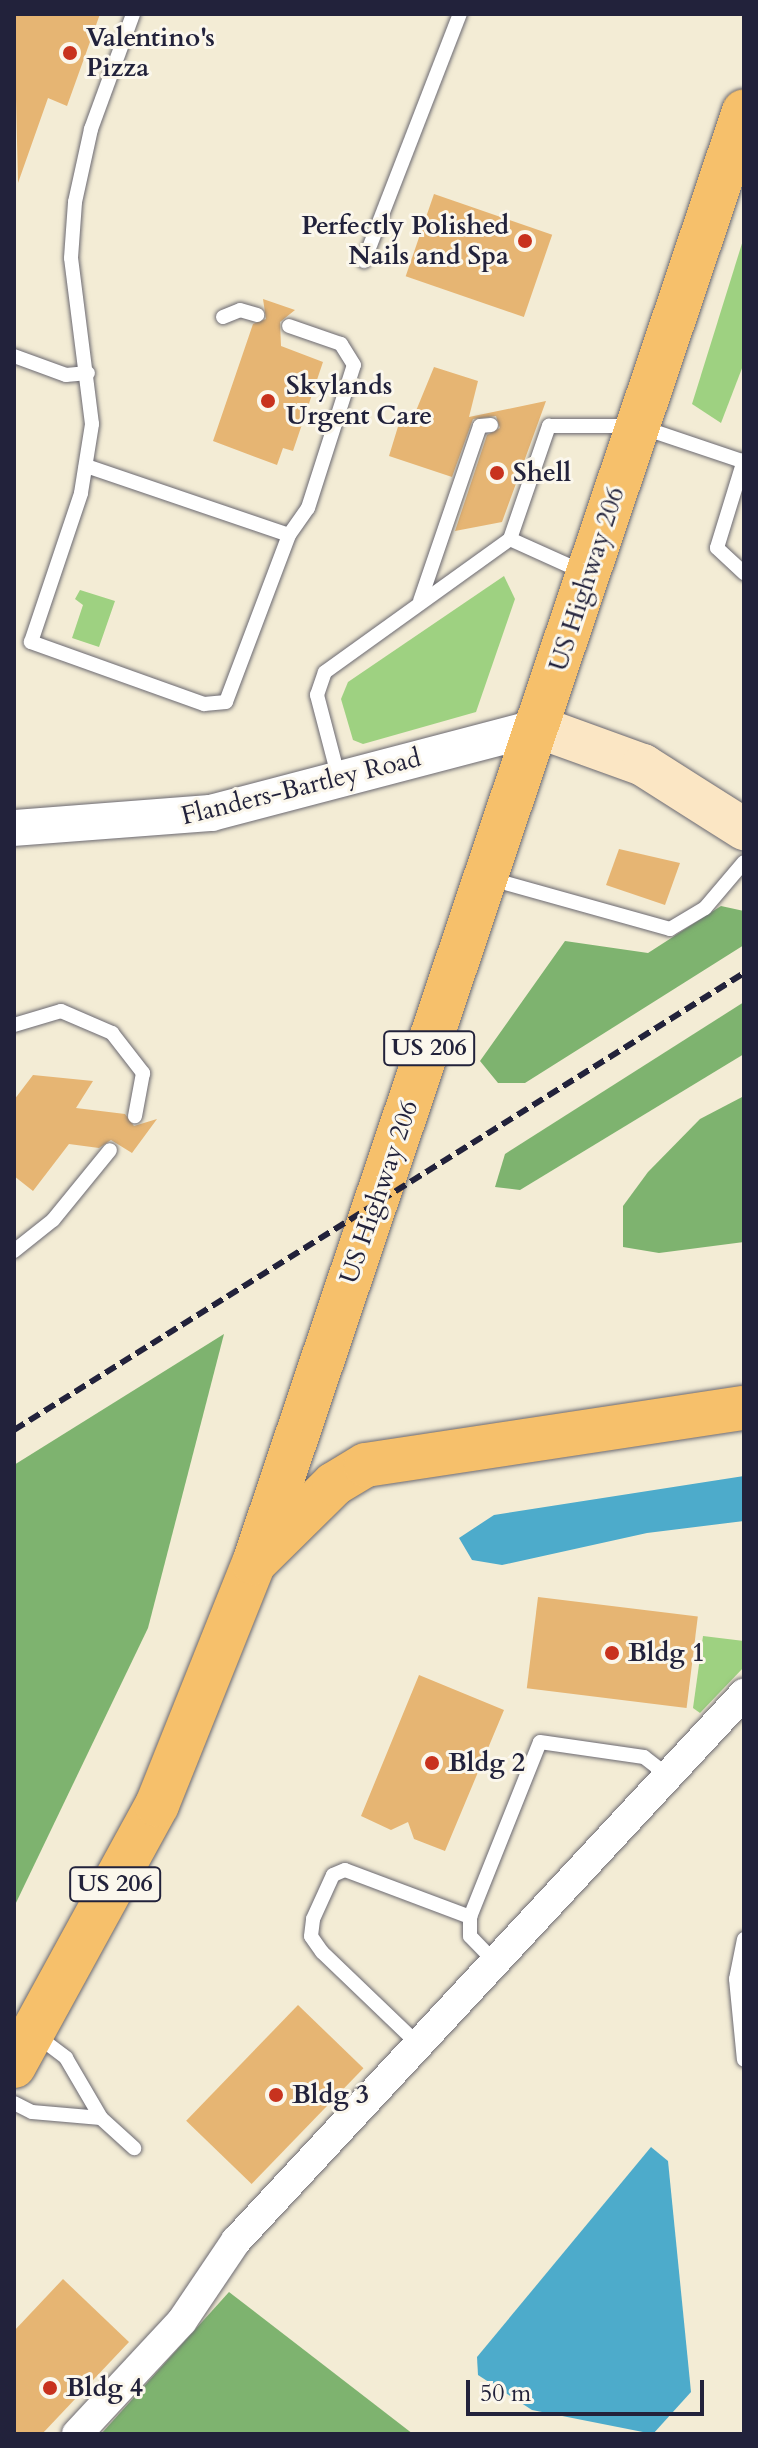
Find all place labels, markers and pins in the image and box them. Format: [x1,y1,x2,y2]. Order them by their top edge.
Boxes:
place label: Valentino's Pizza [86,22,215,84]
marker: Valentino's Pizza [61,44,79,62]
place label: Perfectly Polished Nails and Spa [301,210,509,272]
marker: Perfectly Polished Nails and Spa [516,232,534,250]
place label: Skylands Urgent Care [286,370,432,432]
marker: Skylands Urgent Care [257,390,279,412]
place label: Shell [513,457,571,489]
marker: Shell [488,464,506,482]
place label: Bldg 1 [628,1637,705,1669]
marker: Bldg 1 [603,1644,621,1662]
place label: Bldg 2 [448,1747,525,1779]
marker: Bldg 2 [423,1754,441,1772]
place label: Bldg 3 [292,2079,369,2111]
marker: Bldg 3 [267,2086,285,2104]
place label: Bldg 4 [66,2372,143,2404]
marker: Bldg 4 [41,2379,59,2397]

